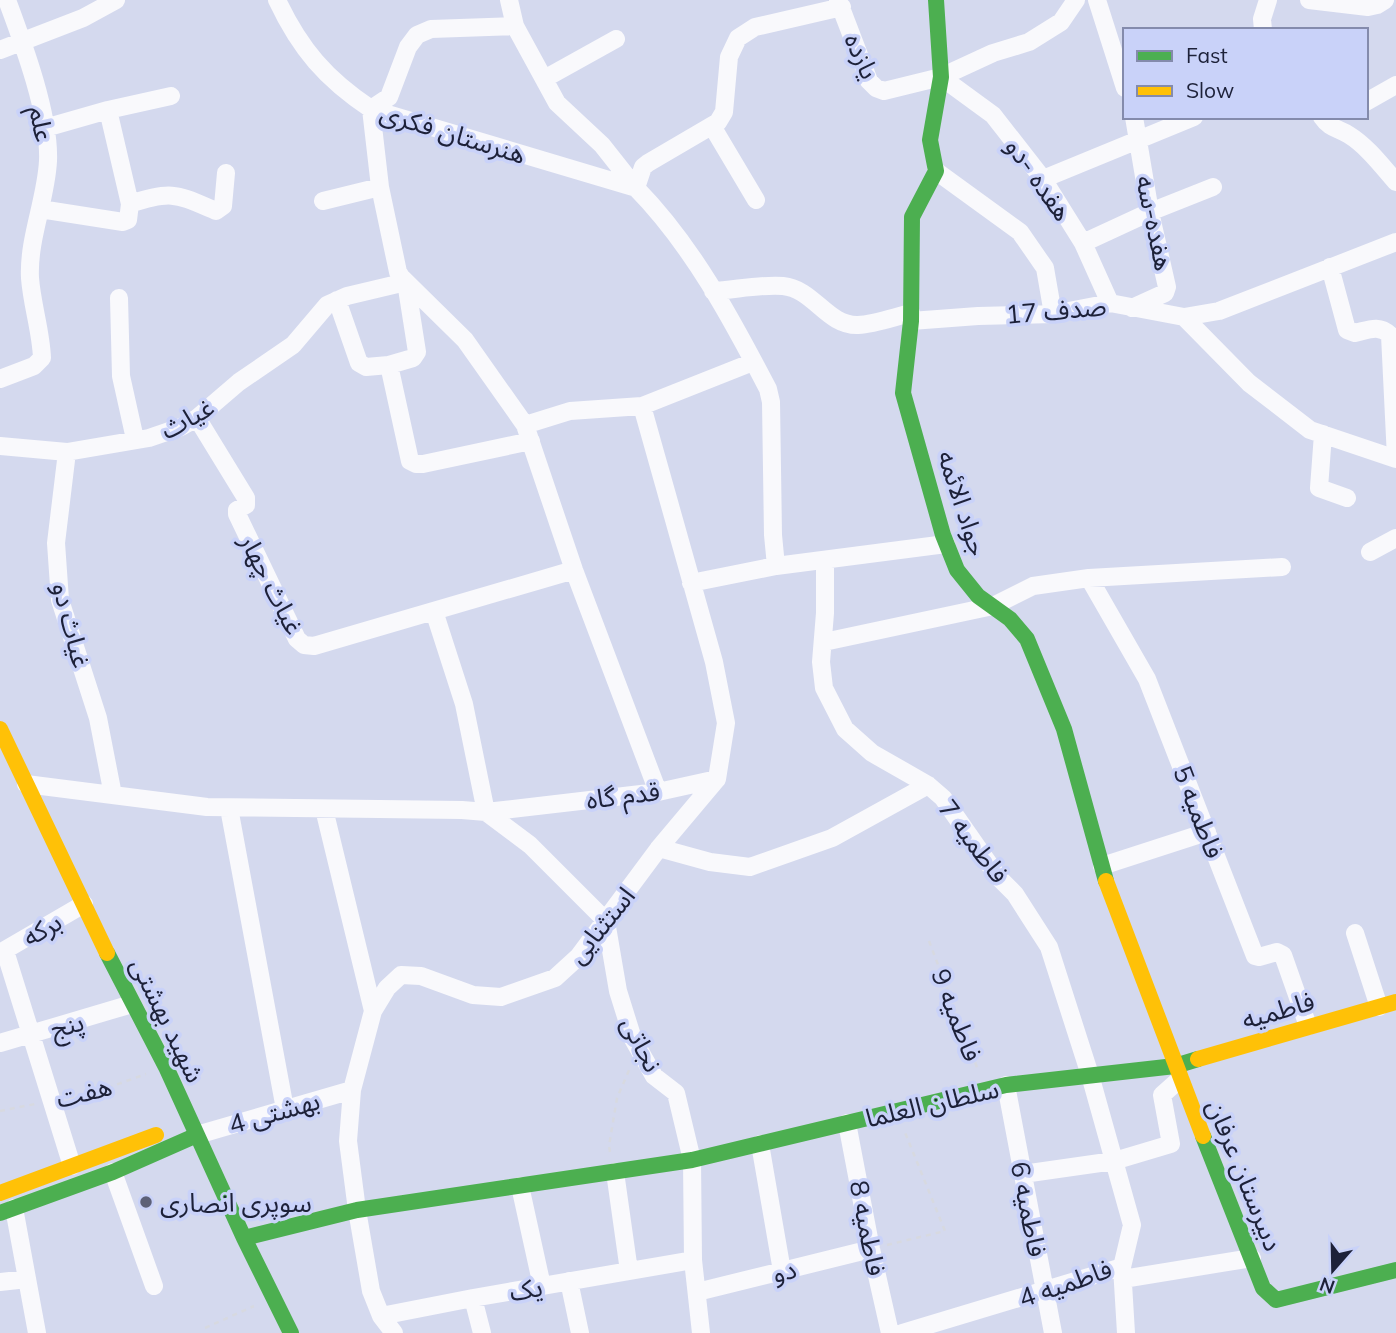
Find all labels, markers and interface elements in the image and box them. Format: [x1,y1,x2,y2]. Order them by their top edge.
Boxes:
street label: یازده [837,28,887,84]
legend [1123,28,1368,119]
text: Fast [1186,42,1228,68]
text: Slow [1186,77,1234,103]
street label: هنرستان فکری [376,95,530,171]
street label: علم [19,104,61,145]
street label: هفده -دو [998,131,1080,227]
street label: هفده-سه [1129,172,1181,274]
street label: صدف 17 [1004,289,1108,331]
street label: غیاث [154,390,220,446]
street label: جواد الائمه [930,446,996,560]
street label: غیاث چهار [231,527,311,640]
street label: غیاث دو [45,579,99,671]
street label: فاطمیه 5 [1166,761,1232,863]
street label: قدم گاه [584,774,662,820]
street label: فاطمیه 7 [932,793,1016,889]
street label: استثنایی [560,880,642,970]
street label: برکه [17,905,67,953]
street label: شهید بهشتی [124,952,212,1088]
street label: فاطمیه 9 [924,964,990,1066]
street label: فاطمیه [1238,984,1318,1036]
street label: پنج [46,1005,89,1049]
street label: نجاتی [614,1011,670,1077]
street label: هفت [53,1069,115,1115]
street label: سلطان العلما [862,1072,1002,1134]
street label: بهشتی 4 [225,1083,323,1141]
street label: دبیرستان عرفان [1200,1094,1290,1256]
street label: فاطمیه 6 [1004,1158,1054,1260]
street label: فاطمیه 8 [843,1177,893,1279]
place label: سوپری انصاری [160,1186,312,1220]
marker: سوپری انصاری [138,1194,154,1210]
north arrow [1298,1235,1368,1305]
street label: دو [768,1252,800,1290]
street label: فاطمیه 4 [1014,1252,1116,1314]
street label: یک [507,1270,545,1308]
text: N [1316,1272,1338,1300]

